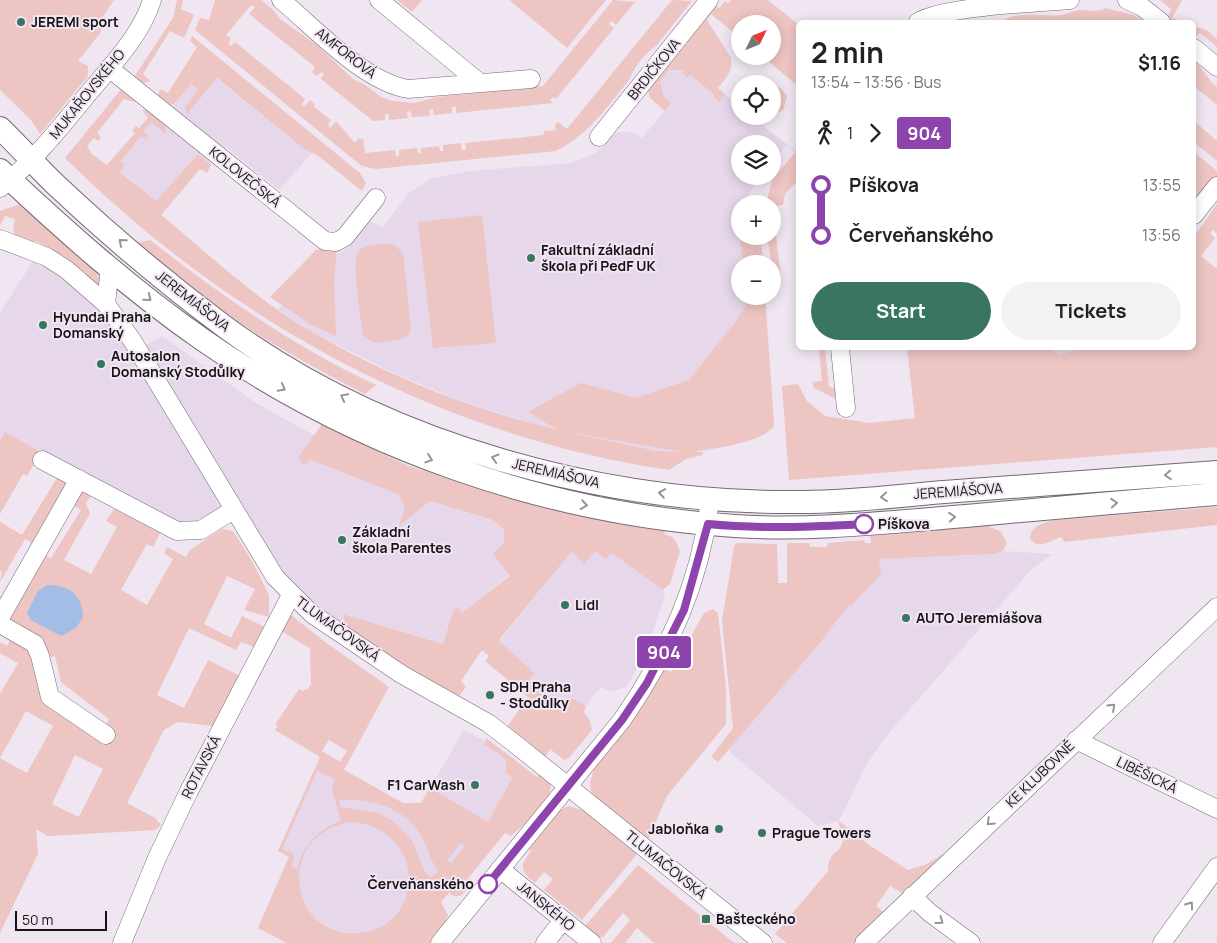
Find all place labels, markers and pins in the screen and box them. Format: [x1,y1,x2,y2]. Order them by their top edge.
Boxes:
place label: JEREMI sport [31,12,119,31]
marker: JEREMI sport [15,16,27,28]
place label: Fakultní základní škola při PedF UK [541,240,656,275]
marker: Fakultní základní škola při PedF UK [525,252,537,264]
place label: Hyundai Praha Domanský [53,307,151,342]
marker: Hyundai Praha Domanský [37,319,49,331]
place label: Autosalon Domanský Stodůlky [111,346,245,381]
marker: Autosalon Domanský Stodůlky [95,358,107,370]
marker: Píškova [854,514,874,534]
place label: Píškova [878,514,930,533]
place label: Základní škola Parentes [352,522,452,557]
marker: Základní škola Parentes [336,534,348,546]
place label: Lidl [575,595,599,614]
marker: Lidl [559,599,571,611]
place label: AUTO Jeremiášova [916,608,1042,627]
marker: AUTO Jeremiášova [900,612,912,624]
place label: SDH Praha - Stodůlky [500,677,571,712]
marker: SDH Praha - Stodůlky [484,689,496,701]
place label: F1 CarWash [387,775,465,794]
marker: F1 CarWash [469,779,481,791]
place label: Jabloňka [648,819,709,838]
marker: Jabloňka [713,823,725,835]
place label: Prague Towers [772,823,871,842]
marker: Prague Towers [756,827,768,839]
place label: Červeňanského [368,874,474,893]
marker: Červeňanského [478,874,498,894]
place label: Bašteckého [716,909,796,928]
marker: Bašteckého [700,913,712,925]

